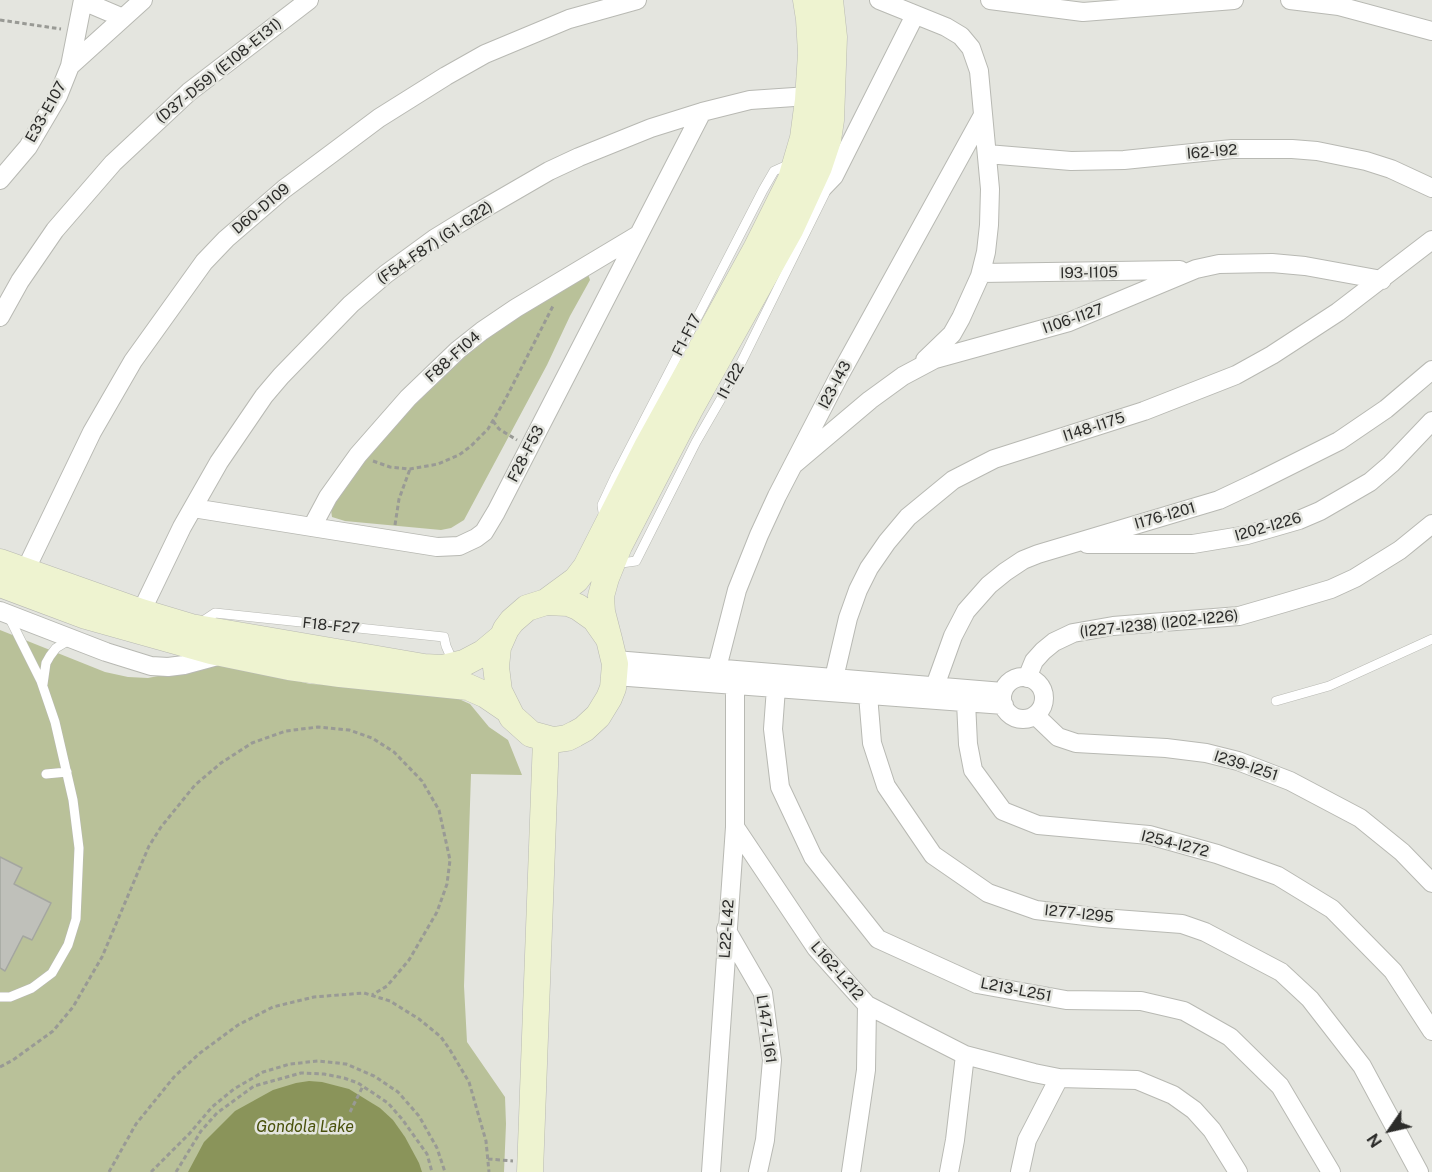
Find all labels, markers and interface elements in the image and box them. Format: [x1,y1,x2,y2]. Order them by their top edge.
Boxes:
street label: (D37-D59) (E108-E131) [153,15,285,127]
street label: E33-E107 [22,78,70,146]
street label: I62-I92 [1186,141,1238,163]
street label: D60-D109 [229,180,293,238]
street label: (F54-F87) (G1-G22) [374,198,496,288]
street label: I93-I105 [1060,263,1118,283]
street label: I106-I127 [1040,300,1106,338]
street label: F1-F17 [669,311,705,359]
street label: F88-F104 [422,328,484,386]
street label: I23-I43 [815,358,855,412]
street label: I1-I22 [714,360,748,402]
street label: I148-I175 [1061,409,1127,445]
street label: F28-F53 [504,423,548,485]
street label: I176-I201 [1132,499,1198,533]
street label: I202-I226 [1233,509,1303,545]
street label: (I227-I238) (I202-I226) [1079,607,1239,641]
street label: F18-F27 [302,614,360,638]
street label: I239-I251 [1212,747,1280,785]
street label: I254-I272 [1139,827,1211,861]
street label: L22-L42 [716,899,738,959]
street label: I277-I295 [1044,901,1114,927]
street label: L162-L212 [807,938,867,1004]
street label: L213-L251 [979,974,1053,1006]
street label: L147-L161 [752,994,780,1064]
north arrow [1360,1100,1420,1160]
water label: Gondola Lake [256,1117,354,1137]
text: N [1363,1130,1386,1151]

